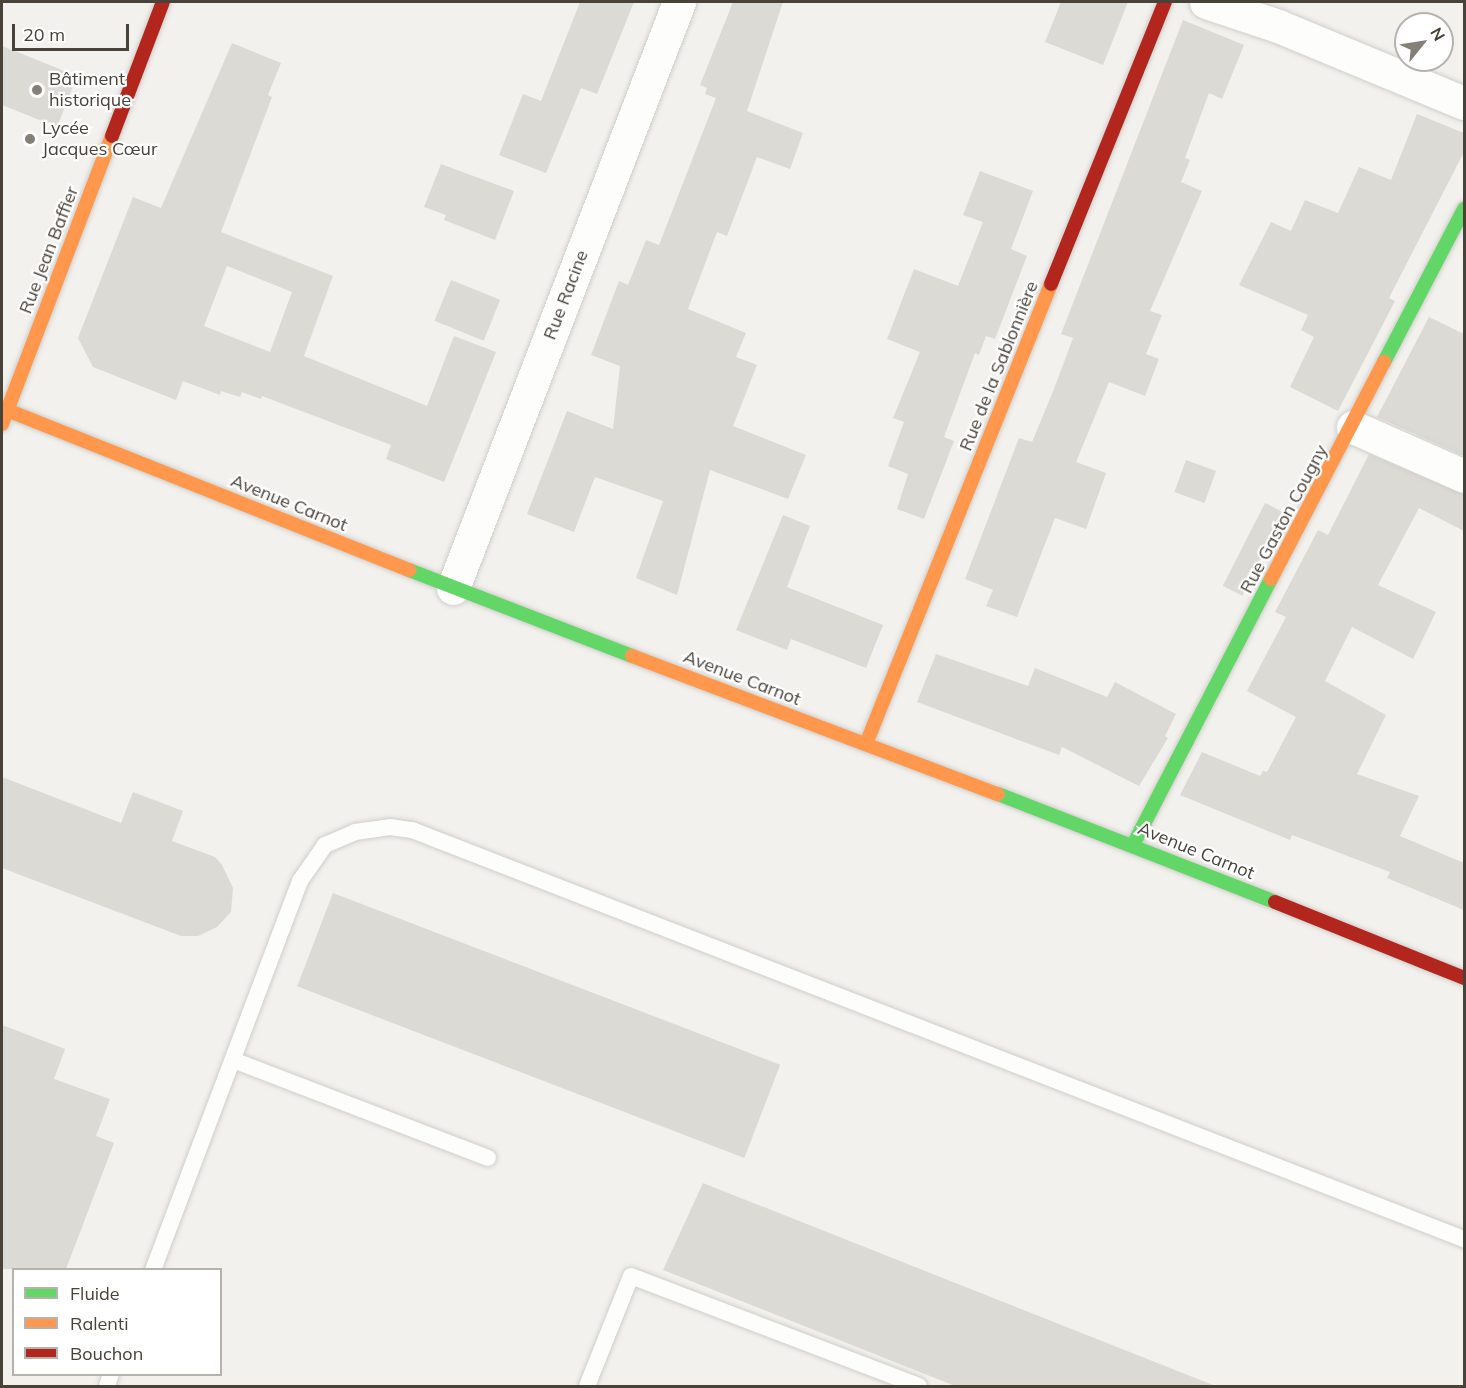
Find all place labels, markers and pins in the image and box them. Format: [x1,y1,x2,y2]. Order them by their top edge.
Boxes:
place label: Bâtiment historique [49,69,131,112]
marker: Bâtiment historique [30,83,44,97]
place label: Lycée Jacques Cœur [42,118,157,160]
marker: Lycée Jacques Cœur [23,132,37,146]

